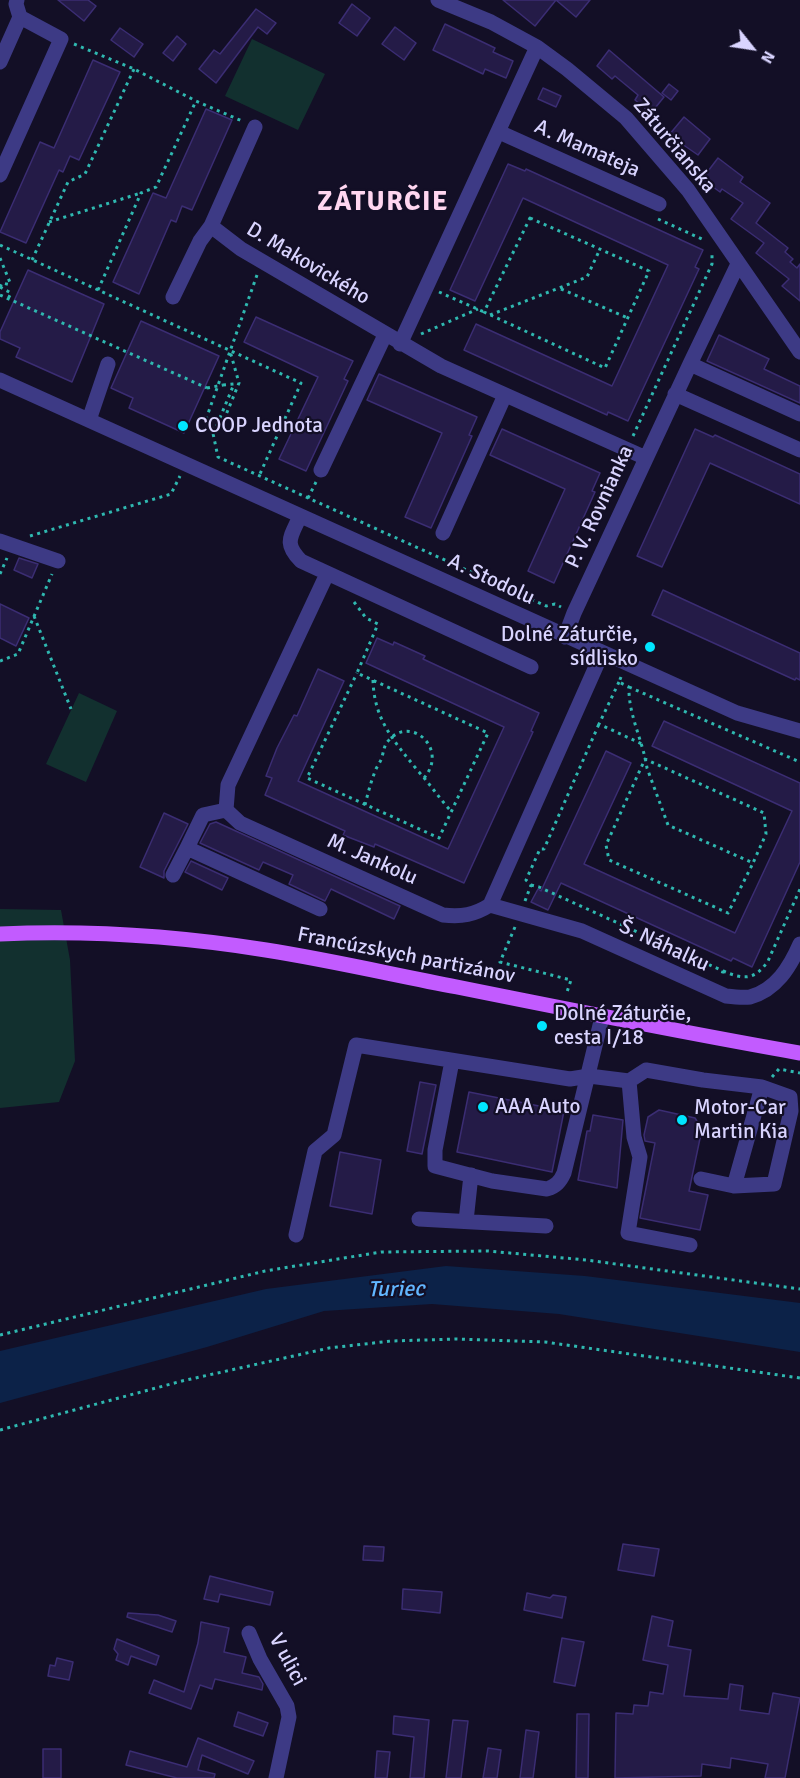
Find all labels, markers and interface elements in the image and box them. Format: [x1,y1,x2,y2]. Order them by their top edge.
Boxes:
north arrow [722,18,782,78]
text: N [756,47,779,67]
street label: Záturčianska [627,93,721,199]
street label: A. Mamateja [530,115,644,183]
district label: ZÁTURČIE [317,187,449,219]
street label: D. Makovického [242,217,374,311]
place label: COOP Jednota [195,413,323,439]
marker: COOP Jednota [176,419,190,433]
street label: P. V. Rovnianka [561,442,639,572]
street label: A. Stodolu [444,549,538,611]
place label: Dolné Záturčie, sídlisko [501,622,638,672]
marker: Dolné Záturčie, sídlisko [643,640,657,654]
street label: M. Jankolu [323,829,421,891]
street label: Š. Náhalku [615,914,713,978]
street label: Francúzskych partizánov [295,923,517,989]
place label: Dolné Záturčie, cesta I/18 [554,1001,691,1051]
marker: Dolné Záturčie, cesta I/18 [535,1019,549,1033]
place label: AAA Auto [495,1094,580,1120]
place label: Motor-Car Martin Kia [694,1095,788,1145]
marker: AAA Auto [476,1100,490,1114]
marker: Motor-Car Martin Kia [675,1113,689,1127]
water label: Turiec [367,1276,425,1304]
street label: V ulici [263,1629,311,1691]

